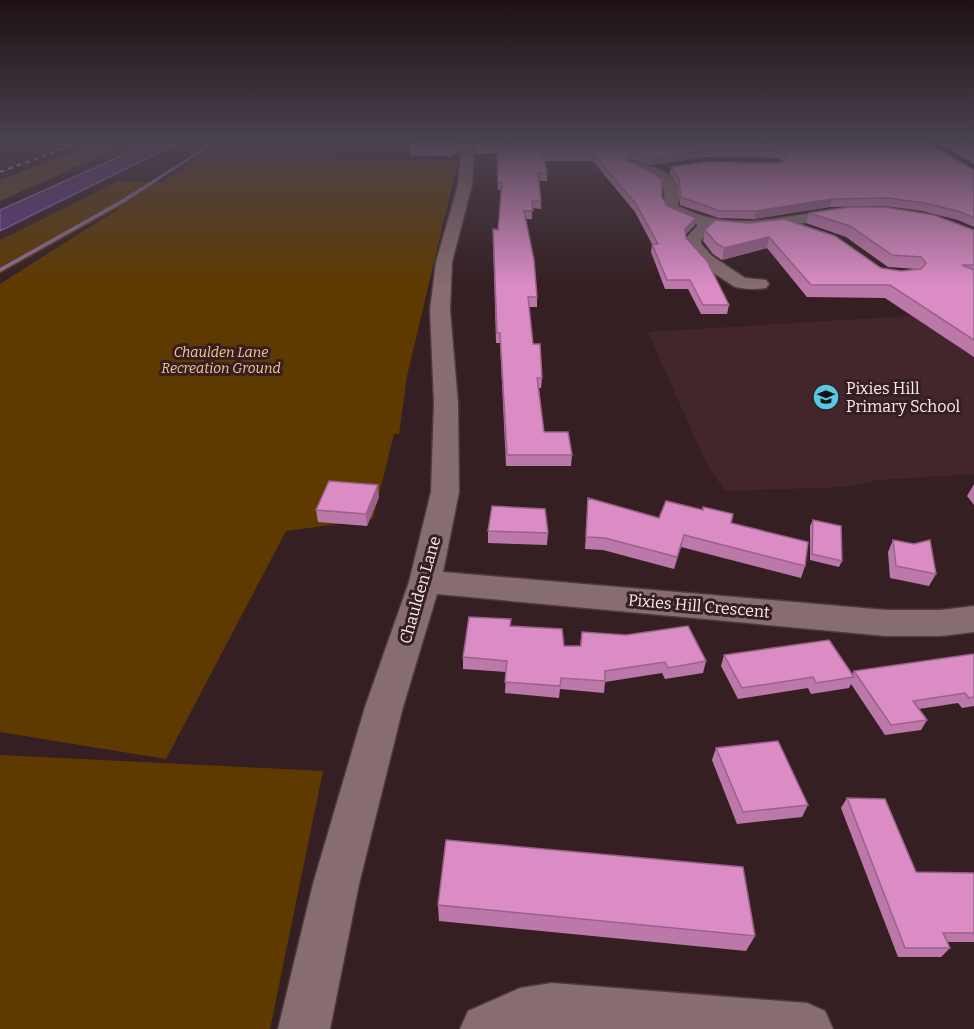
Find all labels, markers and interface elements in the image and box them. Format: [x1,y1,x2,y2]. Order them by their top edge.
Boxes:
park label: Chaulden Lane Recreation Ground [161,344,281,377]
place label: Pixies Hill Primary School [846,379,961,416]
school or university icon: Pixies Hill Primary School [811,382,841,412]
street label: Chaulden Lane [396,534,444,646]
street label: Pixies Hill Crescent [627,590,771,622]

